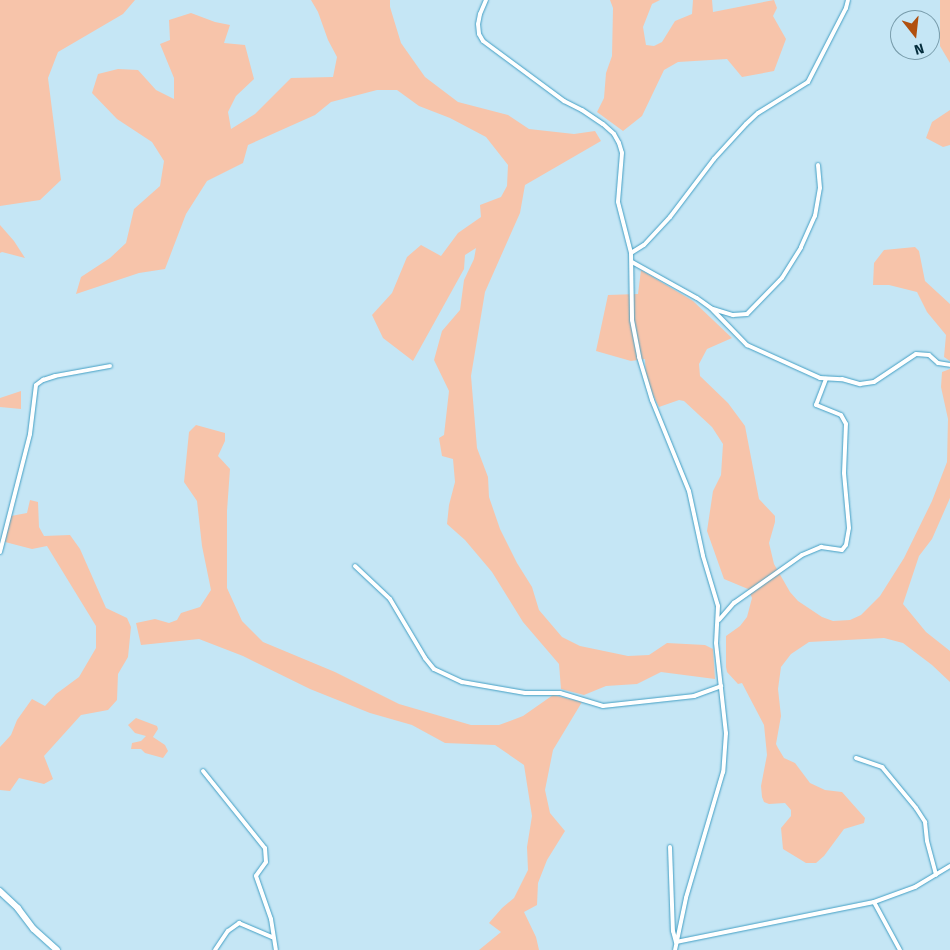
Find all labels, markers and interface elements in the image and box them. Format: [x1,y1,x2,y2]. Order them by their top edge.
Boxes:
north arrow [890,10,940,60]
text: N [912,39,926,58]

